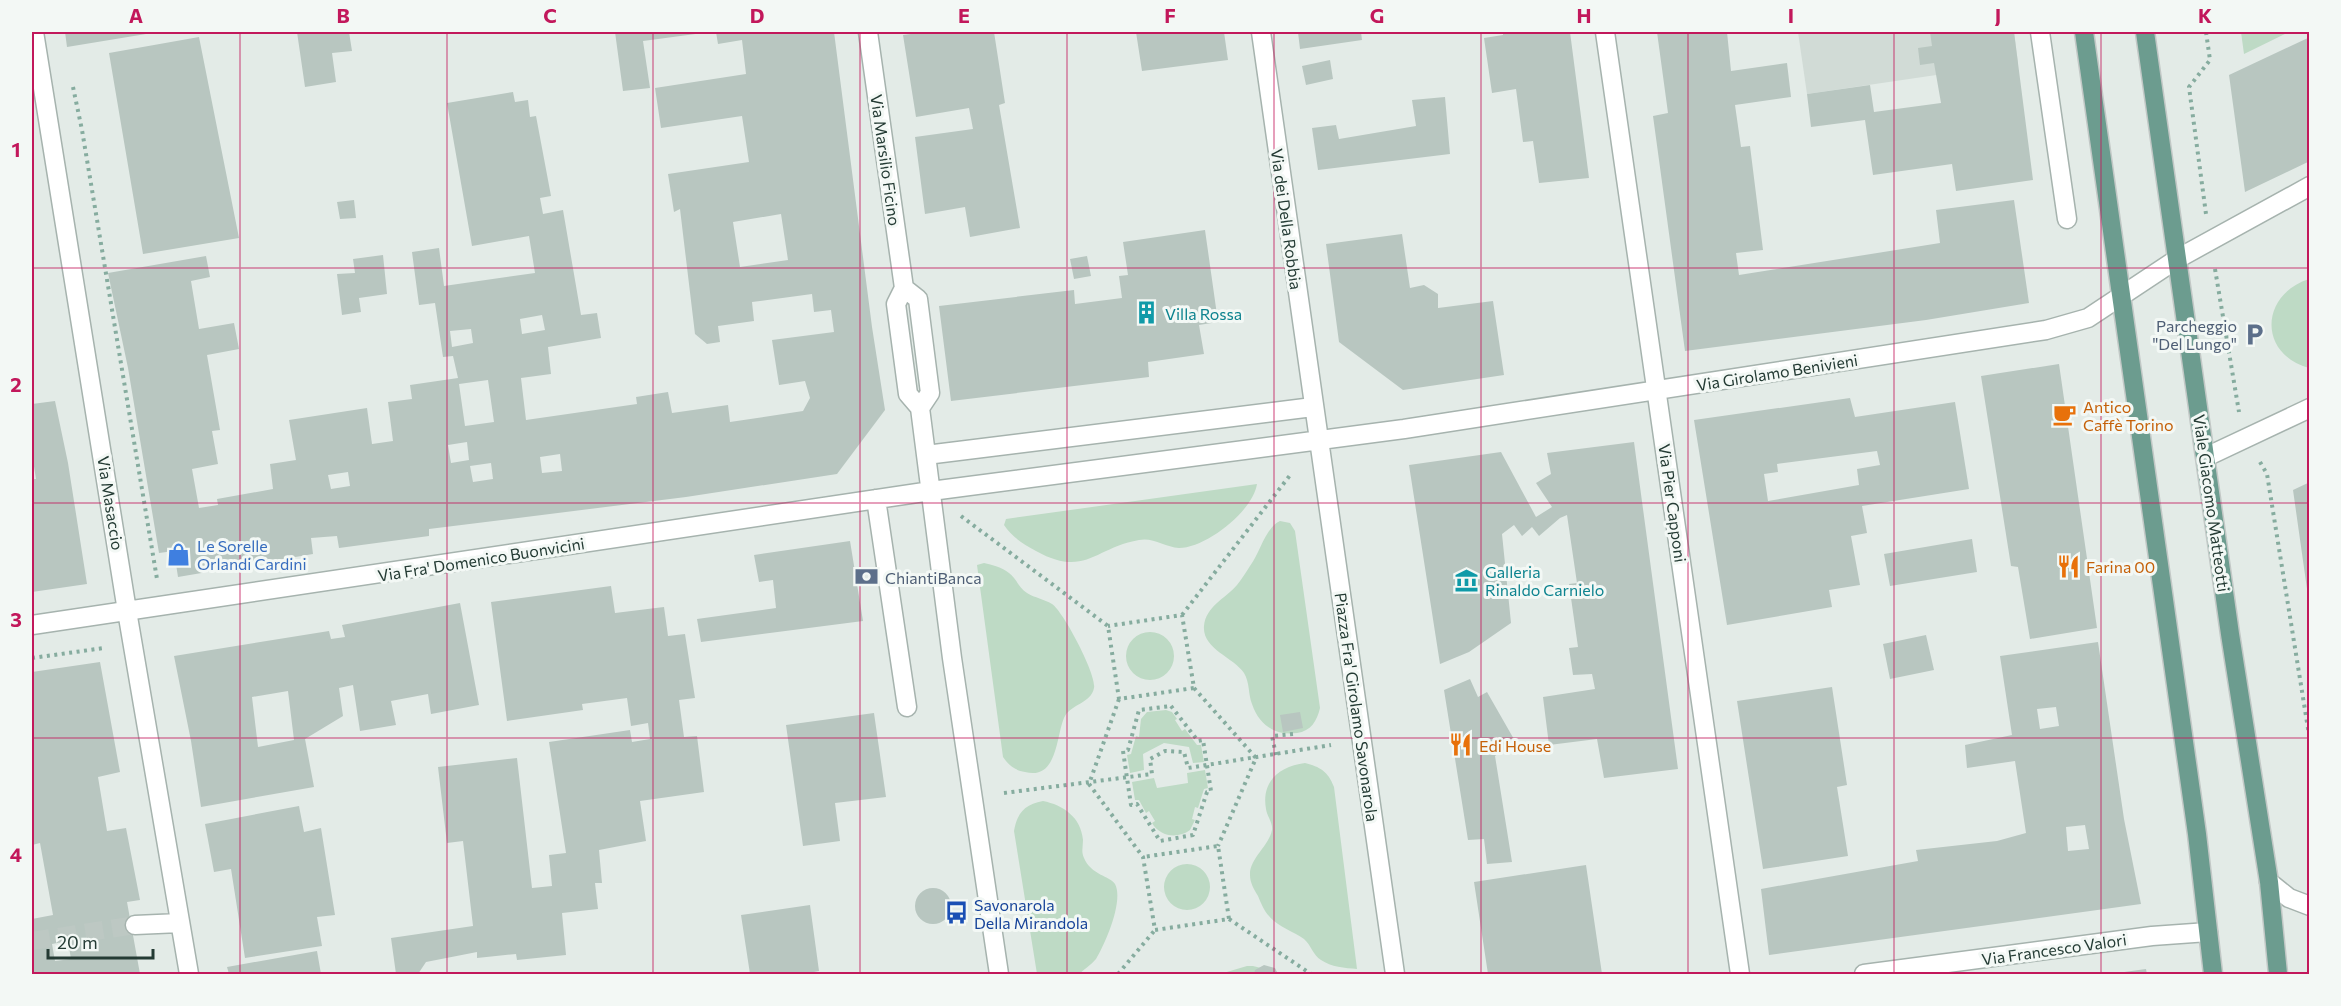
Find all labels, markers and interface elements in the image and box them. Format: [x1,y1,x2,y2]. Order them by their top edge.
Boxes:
text: A [129,3,143,27]
text: B [336,3,350,27]
text: C [543,3,557,27]
text: D [750,3,764,27]
text: E [958,3,970,27]
text: F [1164,3,1176,27]
text: G [1370,3,1384,27]
text: H [1577,3,1592,27]
text: I [1788,3,1794,27]
text: J [1995,3,2001,27]
text: K [2198,3,2212,27]
street label: Via Marsilio Ficino [867,93,905,227]
text: 1 [11,137,21,161]
street label: Via dei Della Robbia [1268,147,1306,291]
building icon: Villa Rossa [1134,300,1160,326]
place label: Villa Rossa [1165,304,1242,323]
place label: Parcheggio "Del Lungo" [2152,316,2237,353]
parking icon: Parcheggio "Del Lungo" [2242,321,2268,347]
street label: Via Girolamo Benivieni [1695,350,1859,394]
text: 2 [10,372,22,396]
place label: Antico Caffè Torino [2083,397,2174,434]
cafe icon: Antico Caffè Torino [2052,402,2078,428]
street label: Viale Giacomo Matteotti [2190,413,2234,593]
street label: Via Pier Capponi [1655,442,1691,564]
street label: Via Masaccio [94,454,128,552]
street label: Via Fra' Domenico Buonvicini [376,533,586,585]
place label: Le Sorelle Orlandi Cardini [197,536,307,573]
shop icon: Le Sorelle Orlandi Cardini [166,541,192,567]
restaurant icon: Farina 00 [2055,553,2081,579]
place label: Farina 00 [2086,557,2155,576]
place label: Galleria Rinaldo Carnielo [1485,562,1604,599]
bank icon: ChiantiBanca [854,564,880,590]
museum icon: Galleria Rinaldo Carnielo [1454,567,1480,593]
place label: ChiantiBanca [885,568,982,587]
street label: Piazza Fra' Girolamo Savonarola [1332,591,1382,823]
text: 3 [10,607,22,631]
restaurant icon: Edi House [1448,732,1474,758]
place label: Edi House [1479,736,1551,755]
text: 4 [10,842,22,866]
place label: Savonarola Della Mirandola [974,895,1088,932]
bus stop icon: Savonarola Della Mirandola [943,900,969,926]
scale bar [48,922,153,960]
street label: Via Francesco Valori [1980,929,2128,969]
text: 20 m [57,931,98,953]

